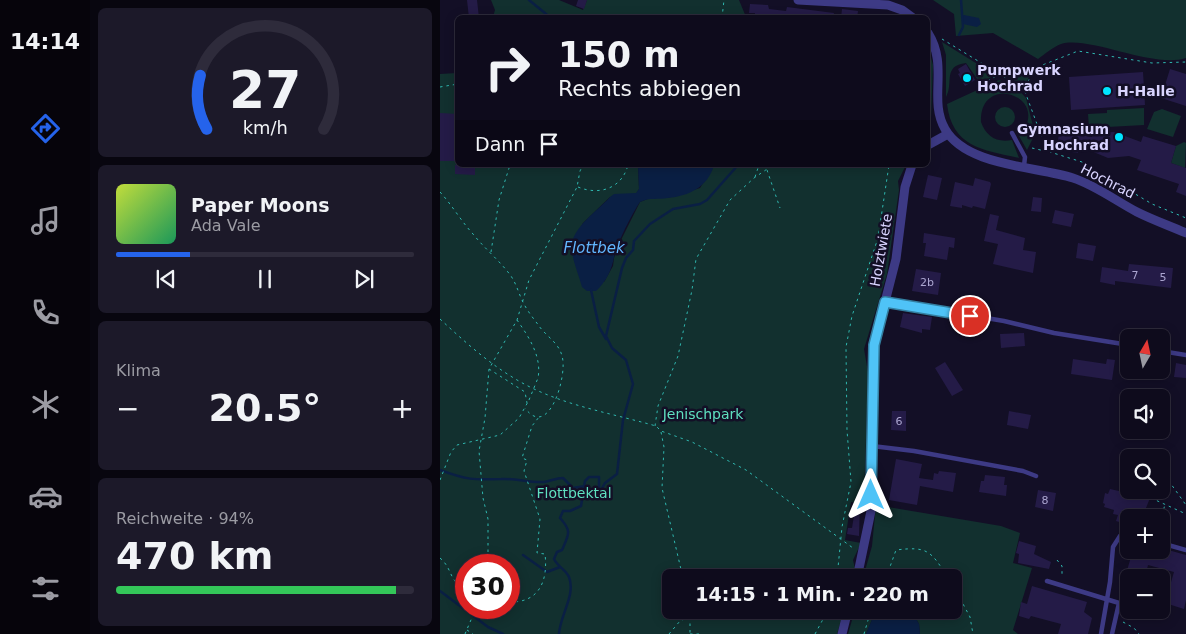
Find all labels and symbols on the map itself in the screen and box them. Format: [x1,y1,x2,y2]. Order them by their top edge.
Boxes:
place label: Pumpwerk Hochrad [977,62,1061,94]
marker: Pumpwerk Hochrad [961,72,973,84]
place label: H-Halle [1117,83,1175,99]
marker: H-Halle [1101,85,1113,97]
place label: Gymnasium Hochrad [1017,121,1109,153]
marker: Gymnasium Hochrad [1113,131,1125,143]
street label: Hochrad [1078,161,1138,201]
street label: Holztwiete [867,212,895,288]
water label: Flottbek [563,239,626,257]
house number: 7 [1132,269,1139,282]
house number: 5 [1160,271,1167,284]
house number: 2b [920,276,934,289]
pin [949,295,991,337]
north arrow [1120,329,1170,379]
park label: Jenischpark [662,406,744,422]
house number: 6 [896,415,903,428]
position arrow [844,468,896,520]
park label: Flottbektal [536,485,612,501]
house number: 8 [1042,494,1049,507]
speed limit sign: 30 [455,554,520,619]

